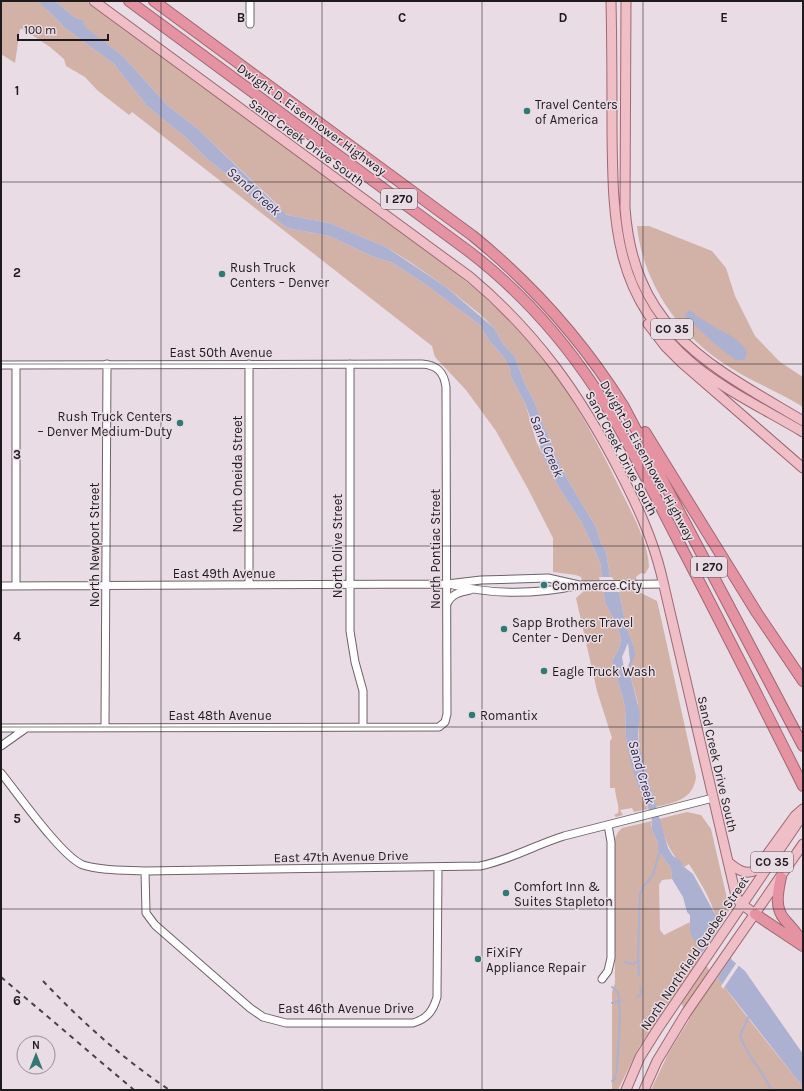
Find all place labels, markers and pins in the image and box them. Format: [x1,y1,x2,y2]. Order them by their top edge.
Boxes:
place label: Travel Centers of America [535,97,618,127]
marker: Travel Centers of America [522,106,532,116]
place label: Rush Truck Centers – Denver [230,260,329,290]
marker: Rush Truck Centers – Denver [217,269,227,279]
place label: Rush Truck Centers – Denver Medium-Duty [37,409,172,439]
marker: Rush Truck Centers – Denver Medium-Duty [175,418,185,428]
place label: Commerce City [552,578,642,593]
marker: Commerce City [539,580,549,590]
place label: Sapp Brothers Travel Center - Denver [512,615,633,645]
marker: Sapp Brothers Travel Center - Denver [499,624,509,634]
place label: Eagle Truck Wash [552,664,656,679]
marker: Eagle Truck Wash [539,666,549,676]
place label: Romantix [480,708,538,723]
marker: Romantix [467,710,477,720]
place label: Comfort Inn & Suites Stapleton [514,879,613,909]
marker: Comfort Inn & Suites Stapleton [501,888,511,898]
place label: FiXiFY Appliance Repair [486,945,586,975]
marker: FiXiFY Appliance Repair [473,954,483,964]

